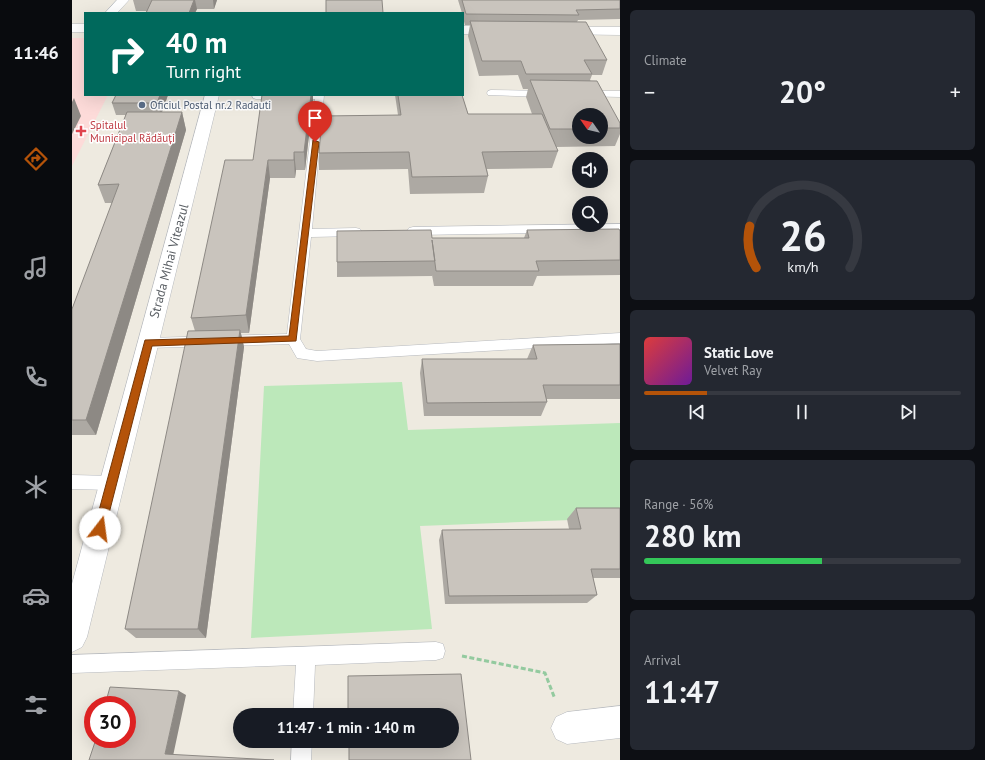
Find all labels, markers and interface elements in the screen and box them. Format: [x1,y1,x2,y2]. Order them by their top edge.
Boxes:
text: 40 m [166,24,227,61]
icon: right [100,28,152,80]
text: 11:46 [13,41,59,64]
text: Climate [644,52,687,69]
text: Turn right [166,60,241,83]
text: 20° [779,72,826,111]
text: − [644,78,655,106]
text: + [950,78,961,106]
place label: Oficiul Postal nr.2 Radauti [150,98,271,112]
marker: Oficiul Postal nr.2 Radauti [137,100,147,110]
pin [298,101,332,142]
icon: arrive [304,107,326,129]
north arrow [572,108,608,144]
map controls [572,108,608,232]
place label: Spitalul Municipal Rădăuți [90,118,175,145]
marker: Spitalul Municipal Rădăuți [75,125,87,137]
icon: directions [22,145,50,173]
button: sound [572,152,608,188]
button: search [572,196,608,232]
street label: Strada Mihai Viteazul [146,202,193,320]
text: 26 [779,209,826,262]
icon: music [22,254,50,282]
text: km/h [787,257,818,276]
text: Static Love [704,343,774,362]
text: Velvet Ray [704,362,762,379]
icon: phone [22,363,50,391]
icon: previous [686,401,708,423]
icon: pause [791,401,813,423]
icon: next [897,401,919,423]
icon: climate [22,473,50,501]
text: Range · 56% [644,496,713,513]
position arrow [79,508,121,550]
text: 280 km [644,516,742,555]
icon: car [22,582,50,610]
text: Arrival [644,652,680,669]
text: 11:47 [644,672,720,711]
icon: filters [22,691,50,719]
speed limit sign: 30 [84,696,136,748]
text: 11:47 · 1 min · 140 m [277,718,415,737]

